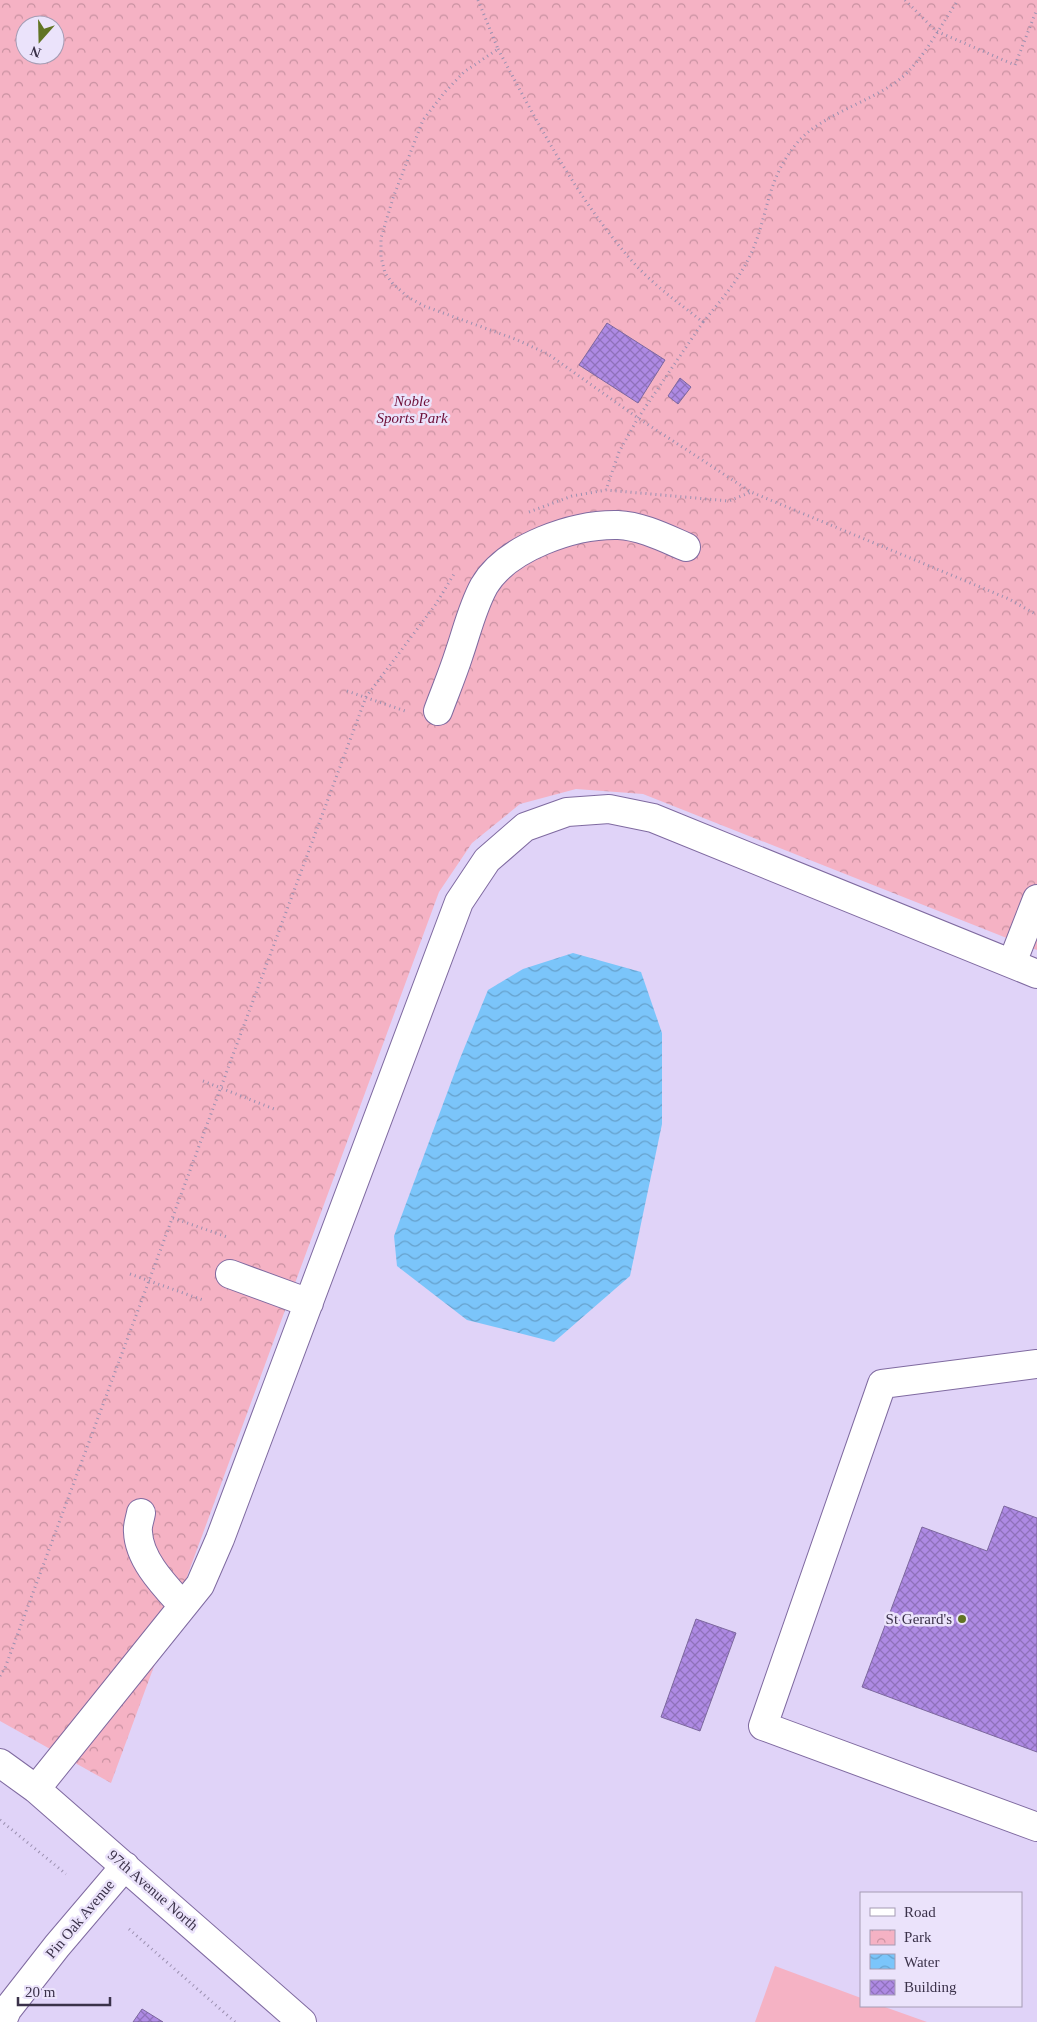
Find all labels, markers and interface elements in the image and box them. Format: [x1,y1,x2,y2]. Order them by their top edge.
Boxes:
north arrow [15,15,65,65]
text: N [28,43,43,61]
park label: Noble Sports Park [376,393,448,426]
place label: St Gerard's [886,1611,952,1627]
marker: St Gerard's [956,1613,968,1625]
street label: 97th Avenue North [105,1847,202,1934]
street label: Pin Oak Avenue [43,1876,118,1961]
legend [860,1892,1022,2007]
text: Road [904,1904,936,1920]
text: Park [904,1929,932,1945]
text: Water [904,1954,939,1970]
scale bar [18,1974,110,2006]
text: Building [904,1979,957,1995]
text: 20 m [25,1984,56,2000]

